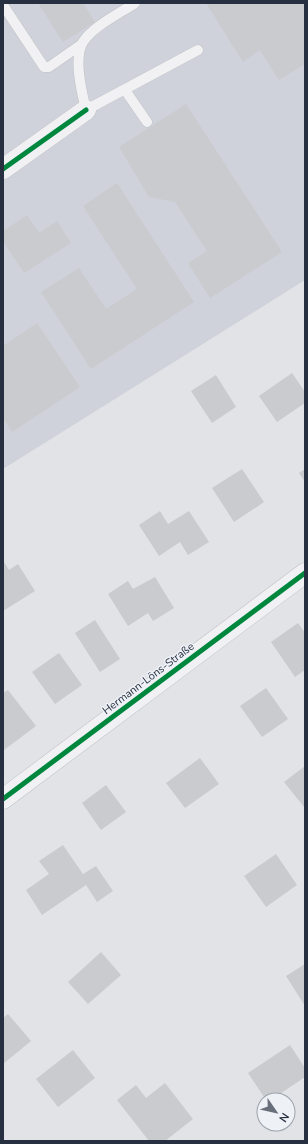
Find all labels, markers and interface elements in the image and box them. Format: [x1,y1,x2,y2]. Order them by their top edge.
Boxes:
street label: Hermann-Löns-Straße [99,639,197,718]
north arrow [256,1092,296,1132]
text: N [275,1110,292,1125]

